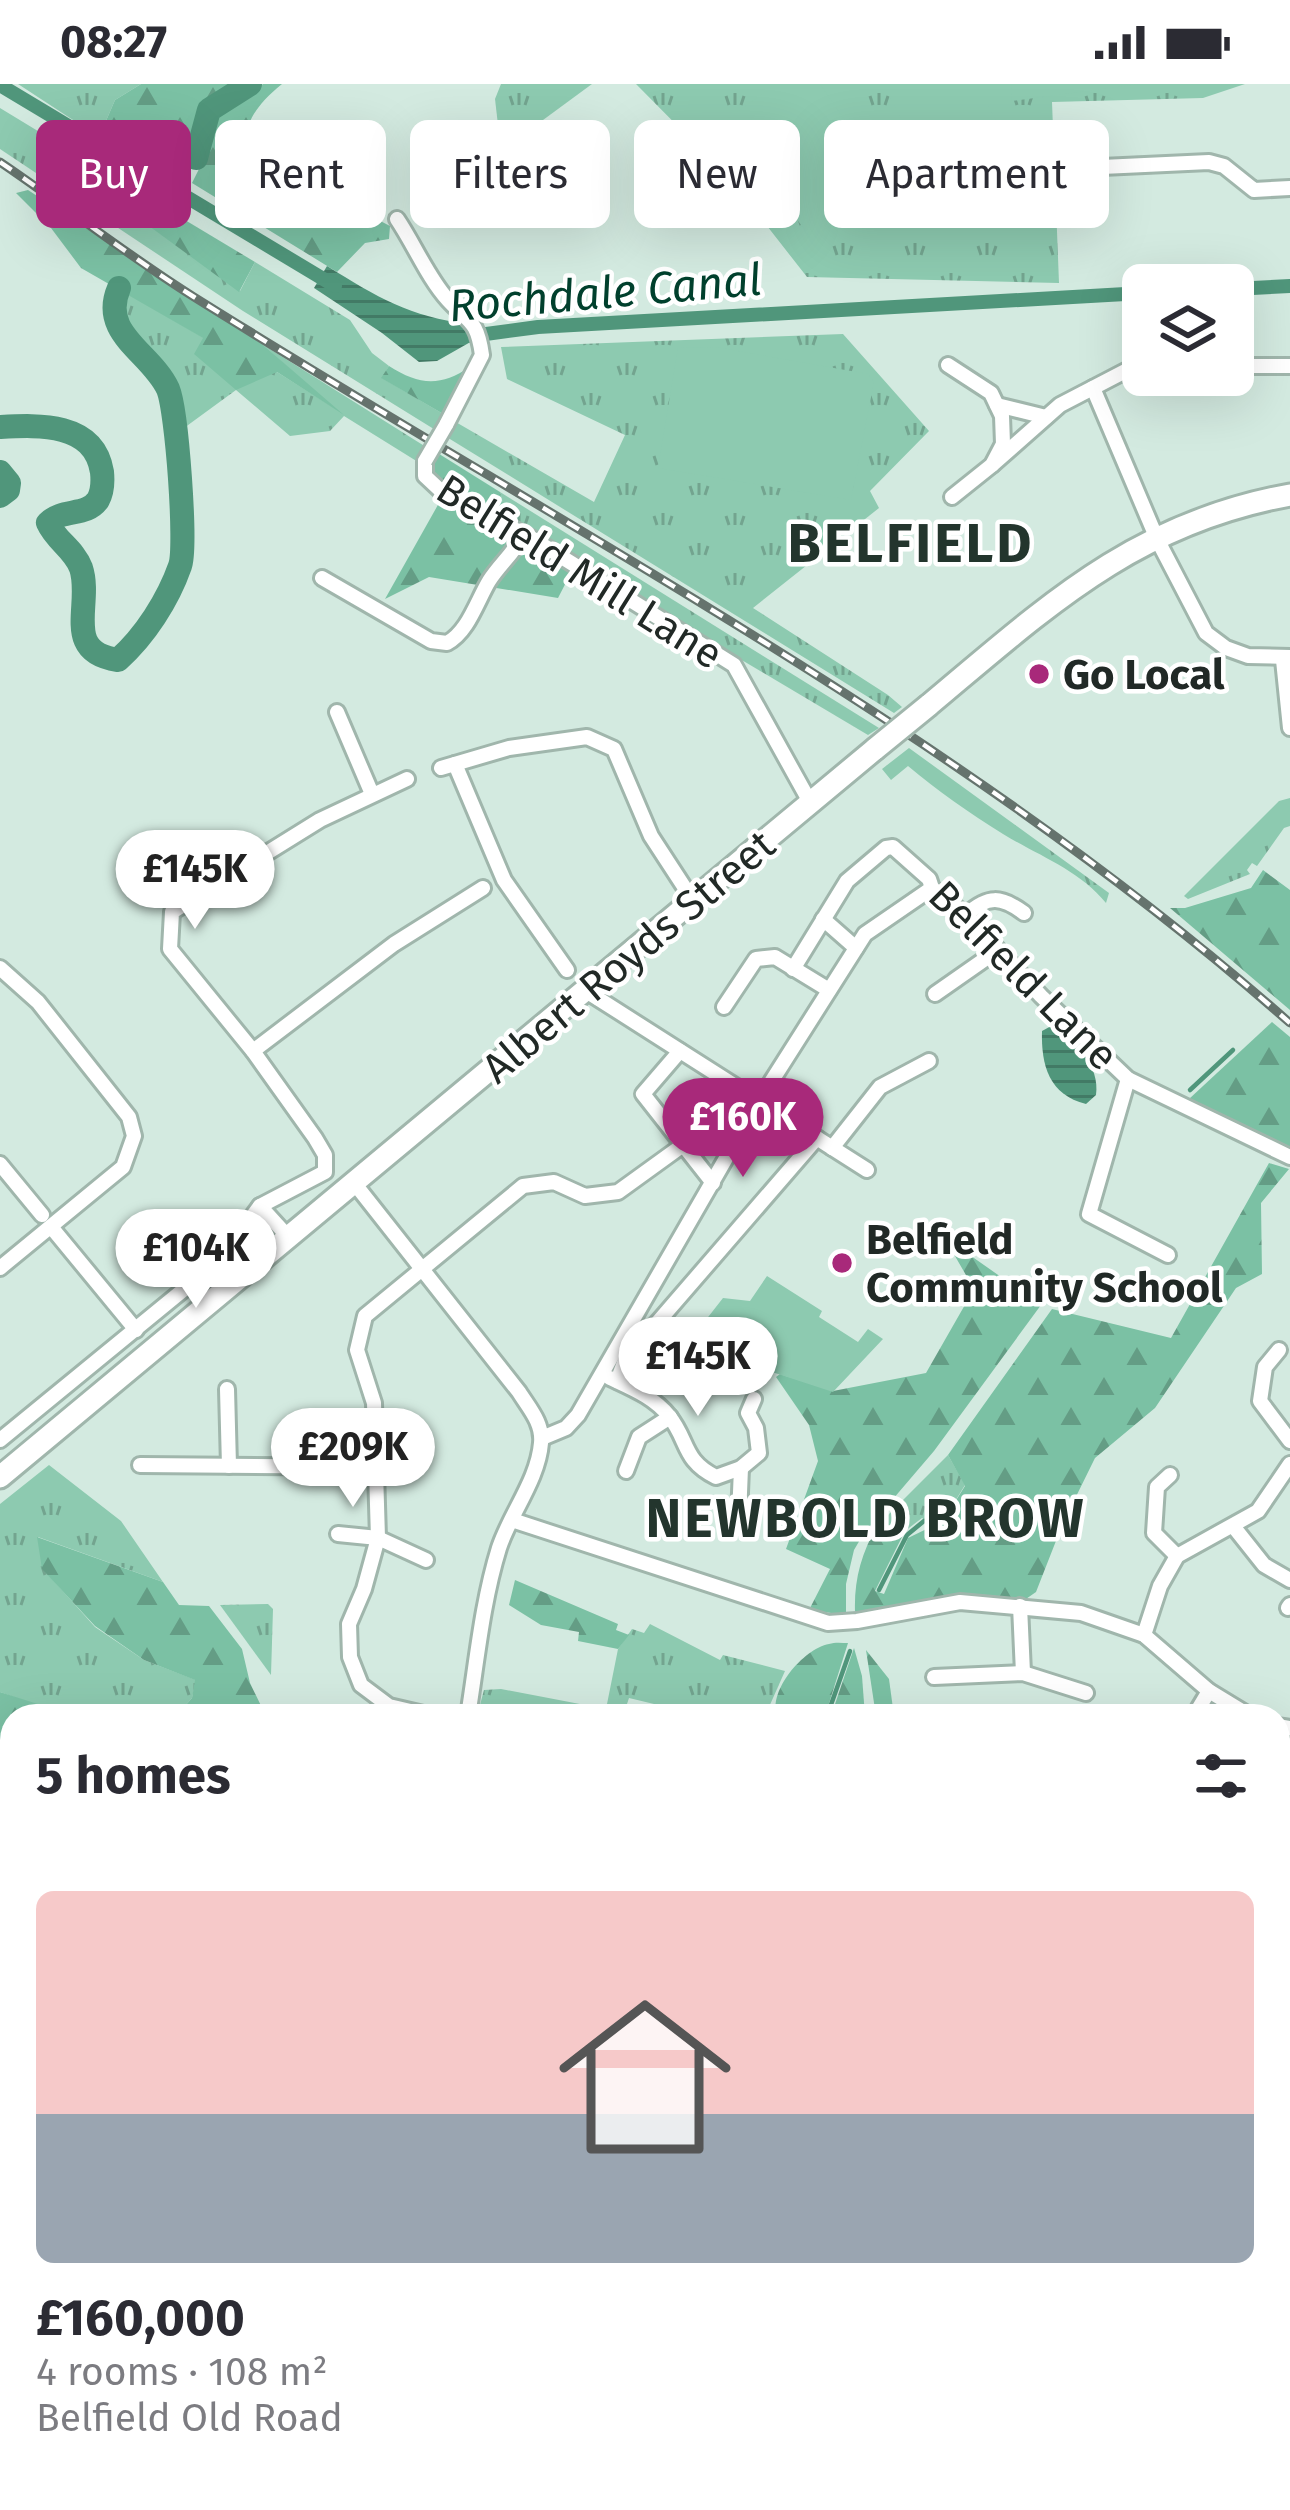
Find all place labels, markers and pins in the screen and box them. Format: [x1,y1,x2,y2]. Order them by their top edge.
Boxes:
place label: Go Local [1063,650,1225,700]
marker: Go Local [1026,661,1052,687]
pin: £145K [111,830,279,932]
pin: £160K [659,1078,827,1180]
pin: £104K [112,1209,280,1311]
place label: Belfield Community School [866,1215,1223,1313]
marker: Belfield Community School [829,1250,855,1276]
pin: £145K [614,1317,782,1419]
pin: £209K [269,1408,437,1510]

